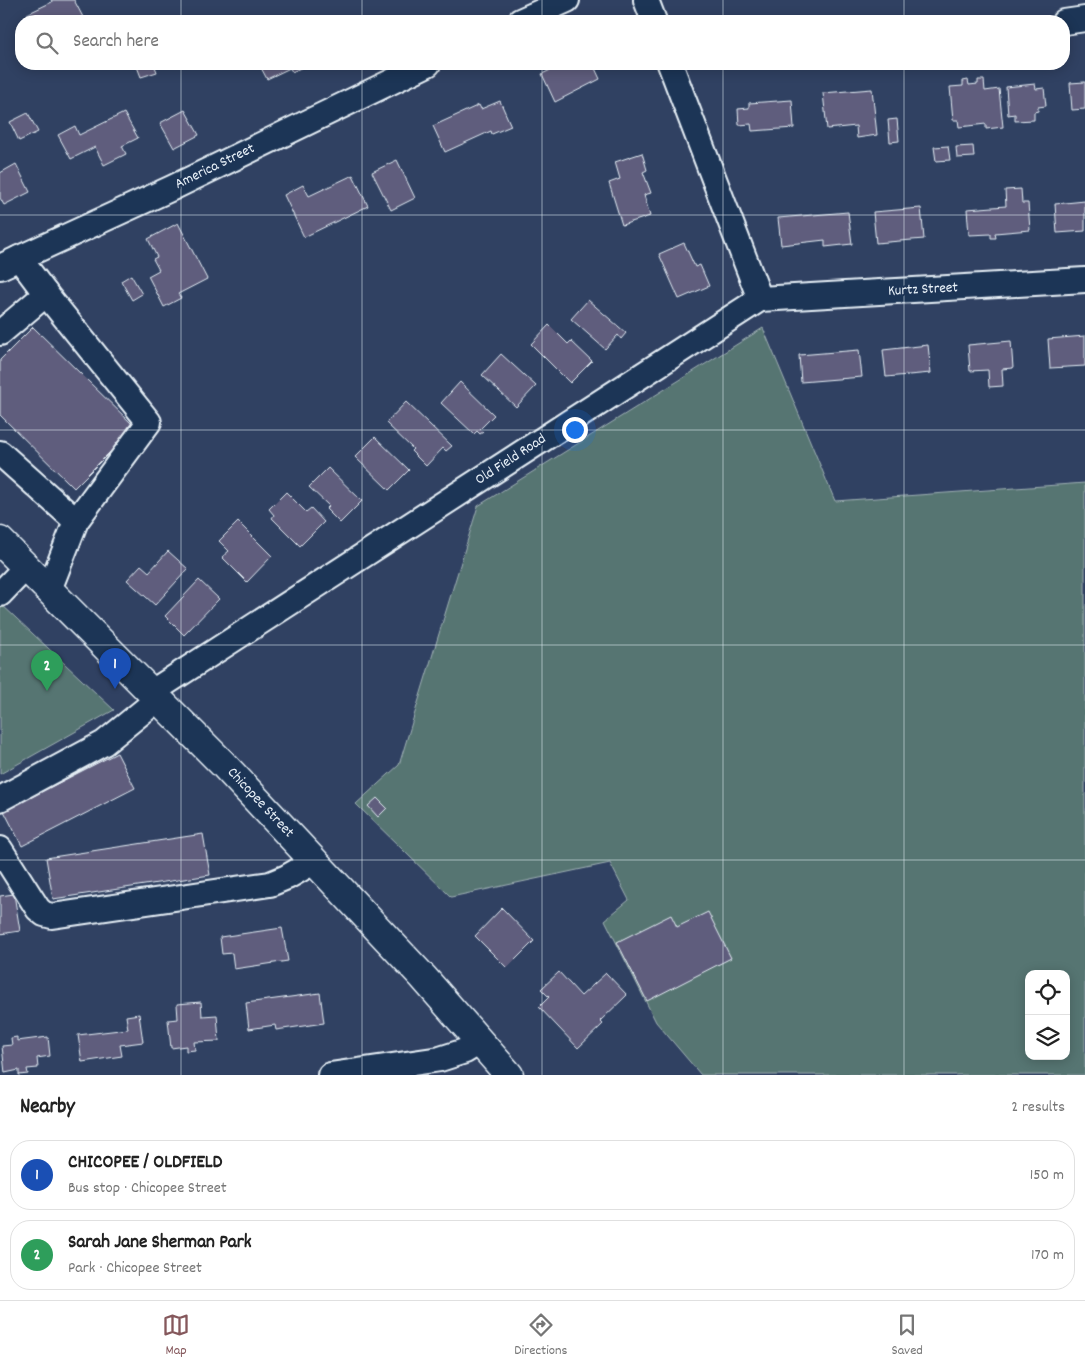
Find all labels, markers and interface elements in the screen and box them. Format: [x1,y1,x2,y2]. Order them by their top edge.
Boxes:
search box [15,15,1070,70]
icon: search [33,29,61,57]
text: Search here [73,29,159,56]
street label: America Street [171,138,259,196]
street label: Kurtz Street [887,277,959,303]
your location [562,417,588,443]
street label: Old Field Road [471,429,551,491]
pin: 1 [99,648,131,689]
pin: 2 [31,650,63,691]
street label: Chicopee Street [221,763,299,844]
map controls [1025,970,1070,1060]
button: locate [1025,970,1070,1015]
button: layers [1025,1015,1070,1060]
text: Nearby [20,1093,75,1123]
text: 2 results [1011,1096,1065,1119]
text: CHICOPEE / OLDFIELD [68,1150,222,1177]
text: 1 [35,1164,39,1187]
text: 150 m [1030,1164,1064,1187]
text: Bus stop · Chicopee Street [68,1177,227,1200]
text: Sarah Jane Sherman Park [68,1230,252,1257]
text: 2 [34,1244,41,1267]
text: 170 m [1031,1244,1064,1267]
text: Park · Chicopee Street [68,1257,202,1280]
tab: Map [162,1311,190,1361]
tab: Directions [514,1311,567,1361]
tab: Saved [892,1311,923,1361]

